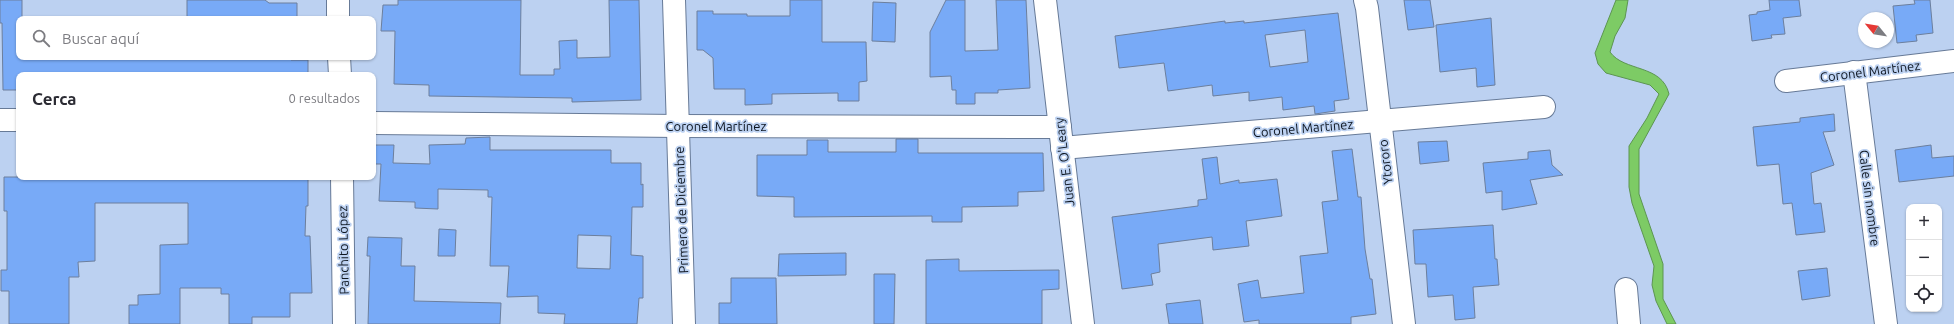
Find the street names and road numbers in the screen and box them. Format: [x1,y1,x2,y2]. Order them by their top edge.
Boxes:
street label: Coronel Martínez [1819,58,1921,84]
street label: Juan E. O'Leary [1052,117,1076,207]
street label: Coronel Martínez [1252,117,1354,139]
street label: Coronel Martínez [666,119,766,133]
street label: Ytororo [1375,139,1395,185]
street label: Primero de Diciembre [672,146,690,274]
street label: Calle sin nombre [1857,149,1883,247]
street label: Panchito López [335,205,351,295]

